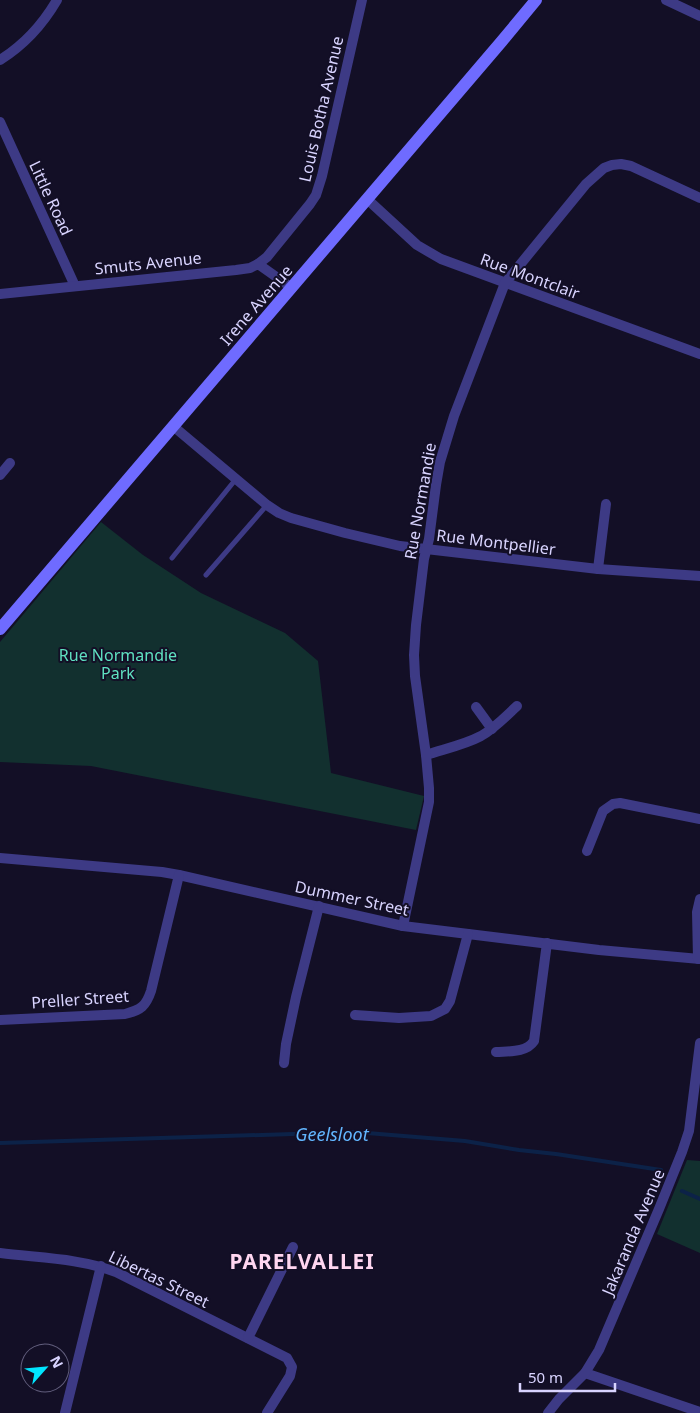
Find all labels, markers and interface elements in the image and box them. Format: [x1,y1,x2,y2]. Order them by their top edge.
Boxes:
street label: Louis Botha Avenue [294,34,348,184]
street label: Little Road [24,157,78,239]
street label: Smuts Avenue [93,246,203,280]
street label: Rue Montclair [477,248,583,304]
street label: Irene Avenue [215,260,297,350]
street label: Rue Normandie [399,441,441,561]
street label: Rue Montpellier [435,524,557,560]
park label: Rue Normandie Park [59,644,177,684]
street label: Dummer Street [293,875,411,921]
street label: Preller Street [30,985,130,1013]
water label: Geelsloot [295,1122,370,1146]
street label: Jakaranda Avenue [596,1165,670,1300]
street label: Libertas Street [105,1245,213,1313]
district label: PARELVALLEI [229,1247,375,1275]
north arrow [20,1343,70,1393]
text: N [46,1352,68,1371]
scale bar [520,1360,615,1392]
text: 50 m [528,1367,563,1387]

